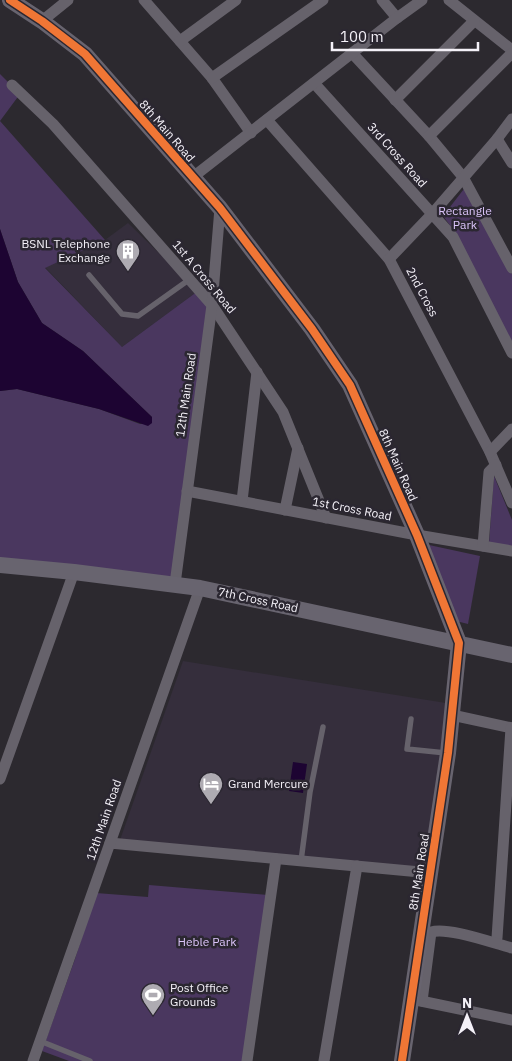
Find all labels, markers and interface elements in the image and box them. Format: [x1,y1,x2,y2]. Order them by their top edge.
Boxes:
scale bar [332,20,478,52]
text: 100 m [340,27,384,46]
street label: 8th Main Road [136,97,198,165]
street label: 3rd Cross Road [364,119,430,190]
park label: Rectangle Park [438,203,492,232]
place label: BSNL Telephone Exchange [21,236,110,265]
street label: 1st A Cross Road [169,237,239,316]
building icon: BSNL Telephone Exchange [115,238,141,272]
street label: 2nd Cross [403,264,442,319]
street label: 12th Main Road [172,352,199,438]
street label: 8th Main Road [376,426,421,503]
street label: 1st Cross Road [311,493,393,524]
street label: 7th Cross Road [217,584,300,615]
hotel icon: Grand Mercure [198,771,224,805]
place label: Grand Mercure [228,776,309,791]
street label: 12th Main Road [83,777,124,862]
street label: 8th Main Road [405,832,432,911]
park label: Heble Park [177,934,237,949]
place label: Post Office Grounds [170,980,229,1009]
sports icon: Post Office Grounds [140,982,166,1016]
north arrow [442,991,492,1041]
text: N [462,994,472,1012]

